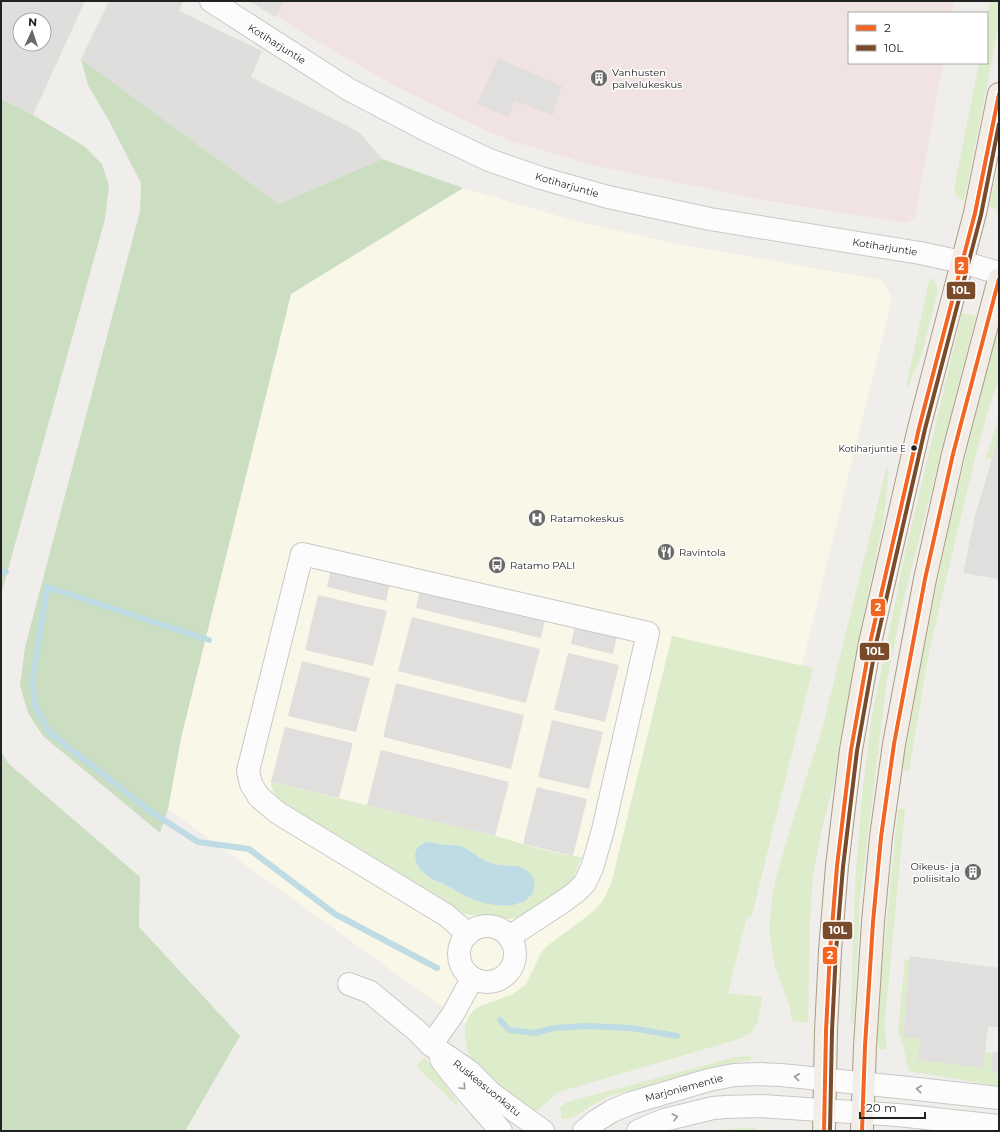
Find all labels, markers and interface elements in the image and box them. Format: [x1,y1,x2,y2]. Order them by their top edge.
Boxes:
north arrow [12,12,52,52]
legend [848,12,988,64]
text: N [28,15,37,29]
text: 2 [884,20,891,35]
street label: Kotiharjuntie [246,21,308,67]
text: 10L [884,40,903,55]
place label: Vanhusten palvelukeskus [612,66,682,91]
building icon: Vanhusten palvelukeskus [589,68,609,88]
street label: Kotiharjuntie [534,170,600,200]
street label: Kotiharjuntie [852,235,918,259]
line badge: 2 [954,256,969,275]
text: 2 [958,259,965,273]
line badge: 10L [946,281,976,300]
text: 10L [952,283,971,297]
place label: Kotiharjuntie E [839,443,906,454]
marker: Kotiharjuntie E [909,443,919,453]
hospital icon: Ratamokeskus [527,508,547,528]
place label: Ratamokeskus [550,512,624,525]
restaurant icon: Ravintola [656,542,676,562]
place label: Ravintola [679,546,726,559]
bus stop icon: Ratamo PALI [487,555,507,575]
place label: Ratamo PALI [510,559,575,572]
line badge: 2 [870,598,886,617]
text: 2 [875,600,882,614]
line badge: 10L [859,642,890,661]
text: 10L [866,644,885,658]
place label: Oikeus- ja poliisitalo [910,860,960,885]
building icon: Oikeus- ja poliisitalo [963,862,983,882]
line badge: 10L [822,921,853,940]
text: 10L [829,923,848,937]
line badge: 2 [822,946,838,965]
text: 2 [827,948,834,962]
street label: Ruskeasuonkatu [450,1057,524,1119]
street label: Marjoniementie [644,1071,724,1105]
one-way arrow [794,1073,800,1082]
one-way arrow [458,1082,466,1090]
one-way arrow [916,1085,922,1094]
scale bar [860,1094,925,1120]
text: 20 m [866,1100,897,1115]
one-way arrow [671,1113,678,1122]

